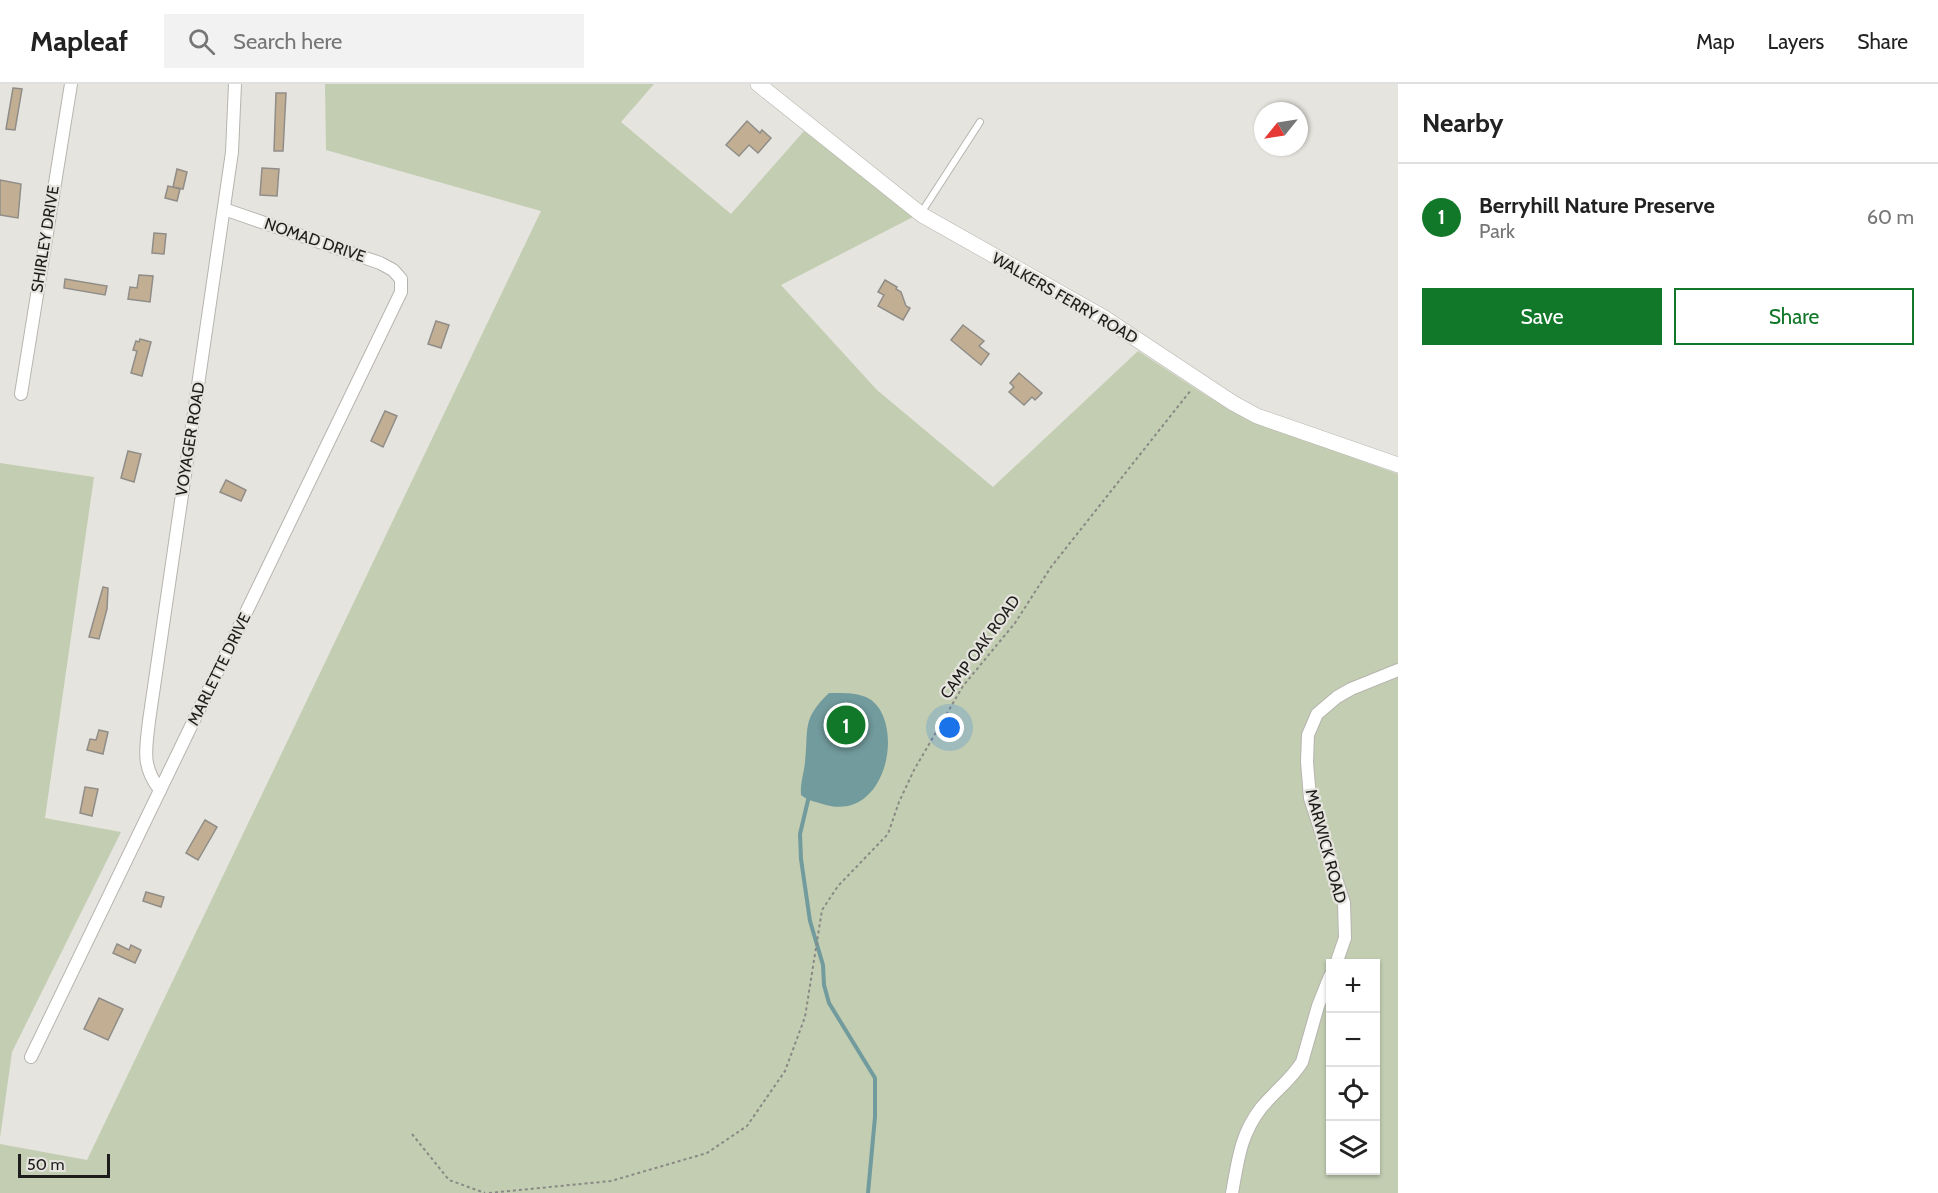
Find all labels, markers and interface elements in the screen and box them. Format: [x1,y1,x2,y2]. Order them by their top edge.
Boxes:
search box [164,14,584,68]
text: Mapleaf [30,24,128,58]
icon: search [185,25,218,58]
text: Search here [233,28,342,55]
text: Map [1696,29,1735,54]
text: Layers [1768,29,1824,54]
text: Share [1857,29,1908,54]
north arrow [1254,102,1308,156]
text: Nearby [1422,107,1503,139]
street label: SHIRLEY DRIVE [27,184,63,294]
text: Berryhill Nature Preserve [1479,192,1715,219]
text: 1 [1438,205,1445,229]
text: 60 m [1867,205,1914,229]
street label: NOMAD DRIVE [262,214,368,266]
text: Park [1479,219,1515,243]
street label: WALKERS FERRY ROAD [989,248,1141,348]
button: Save [1422,288,1662,345]
button: Share [1674,288,1914,345]
street label: VOYAGER ROAD [172,381,208,497]
street label: CAMP OAK ROAD [936,592,1024,702]
street label: MARLETTE DRIVE [184,609,255,728]
pin: 1 [826,702,866,748]
your location [935,713,964,742]
street label: MARWICK ROAD [1302,787,1350,905]
map controls [1326,959,1380,1175]
button: + [1326,959,1380,1013]
button: − [1326,1013,1380,1067]
button: locate [1326,1067,1380,1121]
button: layers [1326,1121,1380,1175]
scale bar [18,1151,110,1178]
text: 50 m [27,1155,64,1174]

